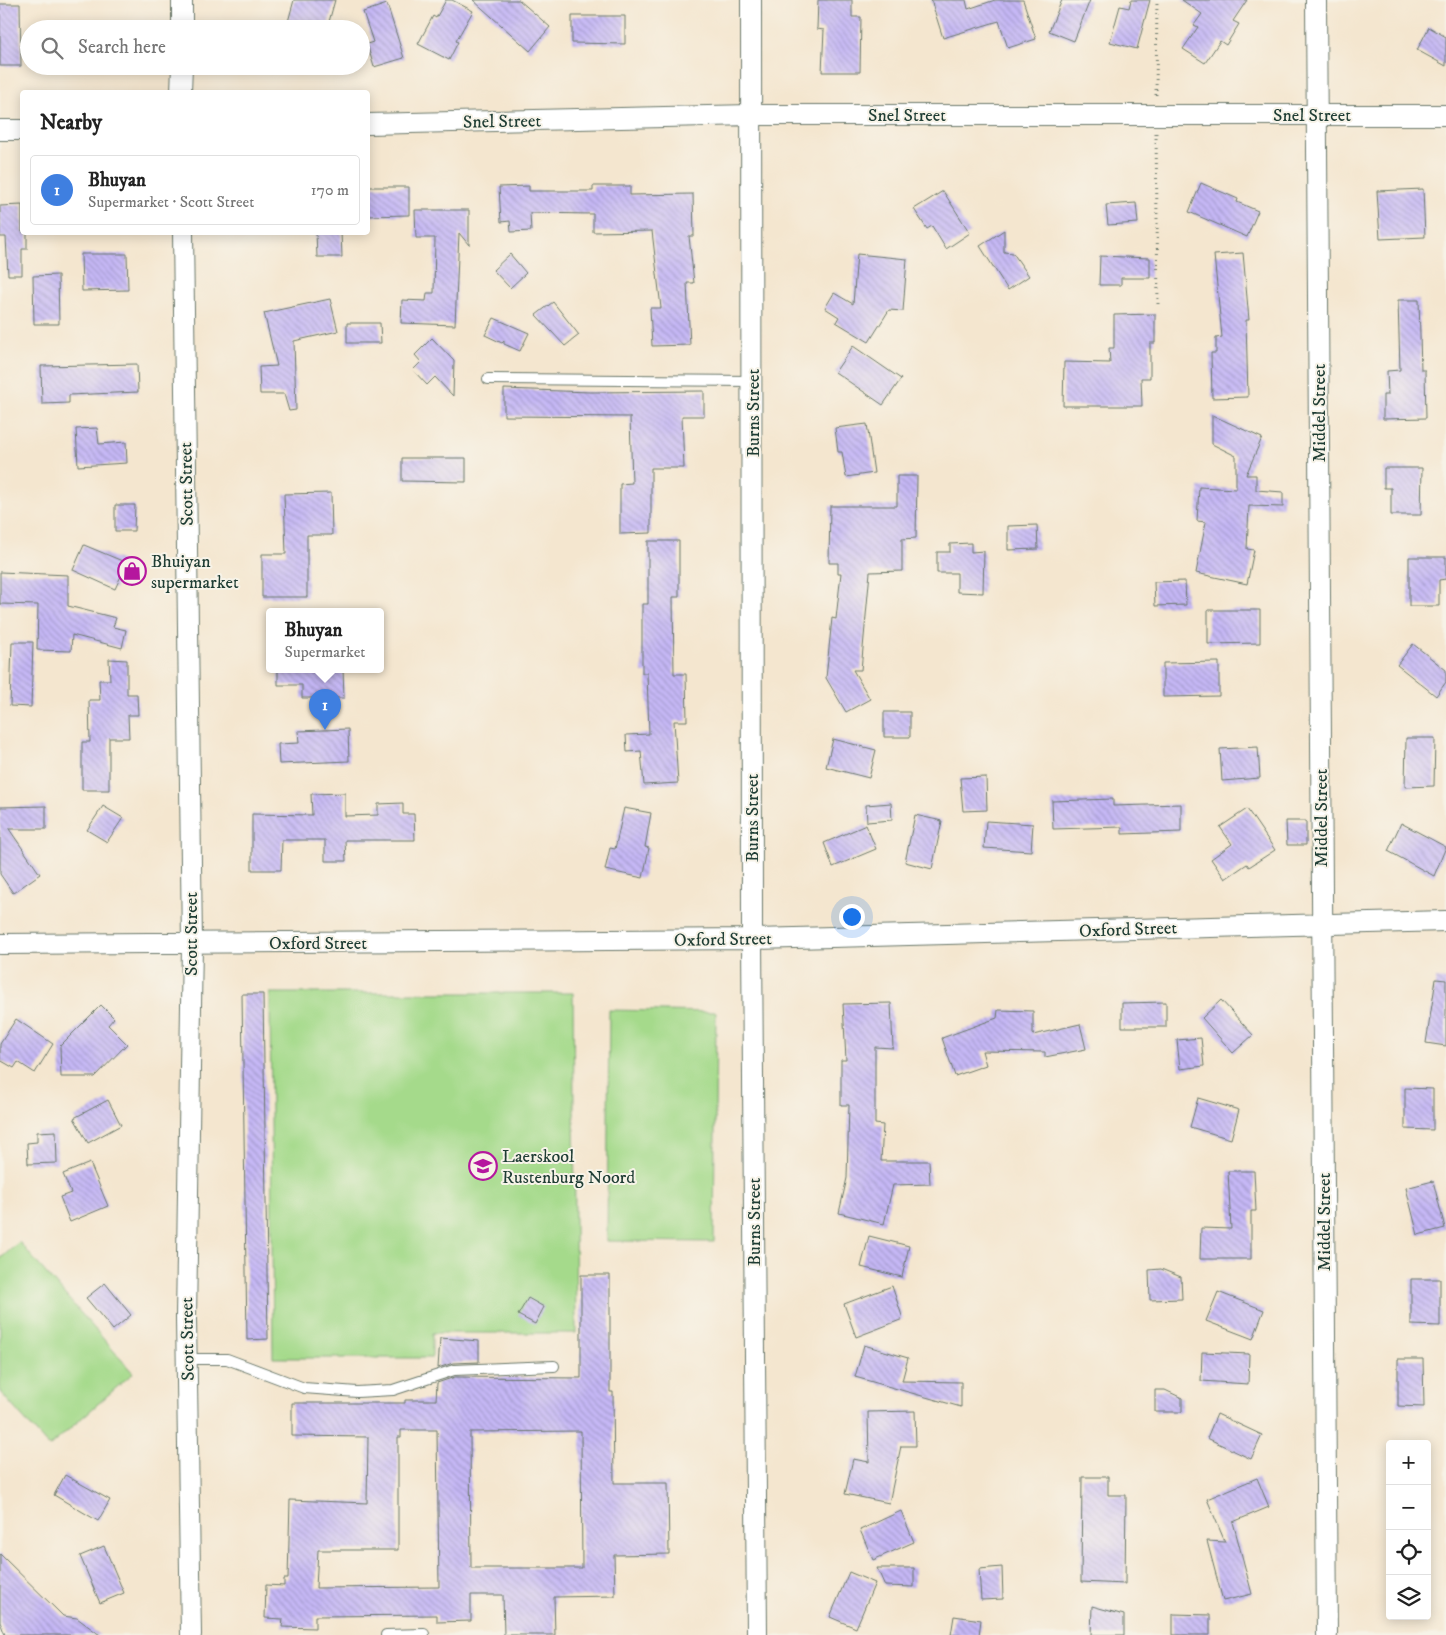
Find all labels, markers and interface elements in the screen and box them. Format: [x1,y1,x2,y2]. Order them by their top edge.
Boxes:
search box [20,20,370,75]
icon: search [38,34,66,62]
text: Search here [78,36,166,59]
street label: Snel Street [868,105,946,127]
street label: Snel Street [1273,105,1351,127]
text: Nearby [40,110,102,136]
street label: Snel Street [463,110,541,134]
text: Bhuyan [88,169,146,192]
text: 1 [54,180,60,200]
text: 170 m [311,180,349,200]
text: Supermarket · Scott Street [88,192,254,212]
street label: Middel Street [1309,364,1331,462]
street label: Burns Street [743,368,765,457]
street label: Scott Street [175,442,199,526]
place label: Bhuiyan supermarket [151,551,239,594]
shop icon: Bhuiyan supermarket [117,556,147,586]
popup [266,608,384,673]
text: Bhuyan [285,619,343,642]
text: Supermarket [285,642,365,662]
pin: 1 [309,689,341,730]
street label: Middel Street [1311,769,1333,867]
street label: Burns Street [742,773,764,862]
street label: Scott Street [181,892,203,976]
your location [839,904,865,930]
street label: Oxford Street [1079,917,1178,943]
street label: Oxford Street [674,928,772,952]
street label: Oxford Street [269,933,367,955]
place label: Laerskool Rustenburg Noord [502,1146,635,1189]
school or university icon: Laerskool Rustenburg Noord [468,1151,498,1181]
street label: Middel Street [1314,1173,1336,1271]
street label: Burns Street [744,1177,766,1266]
street label: Scott Street [176,1297,200,1381]
map controls [1386,1440,1431,1620]
button: + [1386,1440,1431,1485]
button: − [1386,1485,1431,1530]
button: locate [1386,1530,1431,1575]
button: layers [1386,1575,1431,1620]

